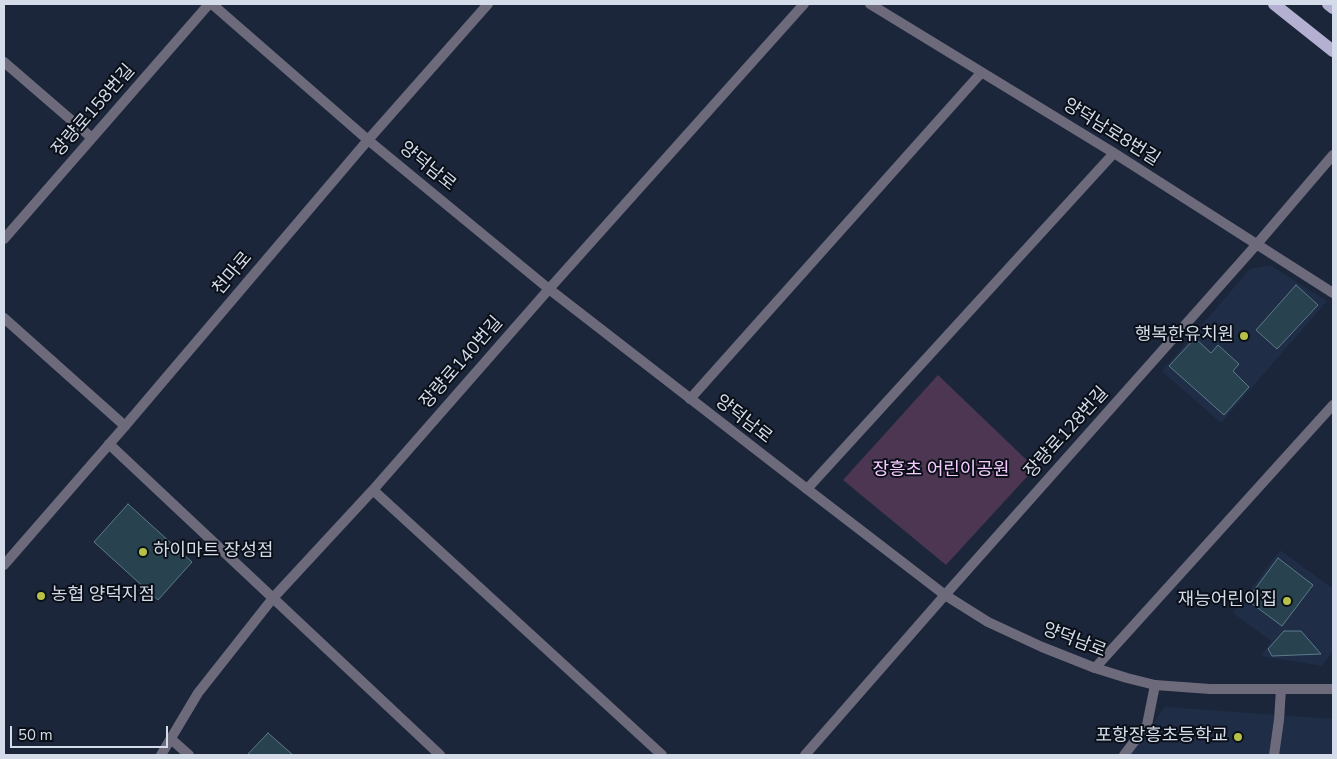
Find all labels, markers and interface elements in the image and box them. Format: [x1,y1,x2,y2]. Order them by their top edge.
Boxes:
street label: 장량로158번길 [48,60,140,162]
street label: 양덕남로8번길 [1059,95,1163,171]
street label: 양덕남로 [394,138,460,196]
street label: 천마로 [209,248,257,300]
street label: 장량로140번길 [416,312,508,414]
place label: 행복한유치원 [1135,325,1234,347]
marker: 행복한유치원 [1238,330,1250,342]
street label: 장량로128번길 [1020,383,1114,483]
street label: 양덕남로 [710,391,776,449]
park label: 장흥초 어린이공원 [872,460,1010,482]
place label: 하이마트 장성점 [153,541,274,563]
marker: 하이마트 장성점 [137,546,149,558]
place label: 농협 양덕지점 [51,585,155,607]
marker: 농협 양덕지점 [35,590,47,602]
place label: 재능어린이집 [1178,590,1277,612]
marker: 재능어린이집 [1281,595,1293,607]
street label: 양덕남로 [1039,619,1109,663]
scale bar [12,716,170,748]
text: 50 m [18,725,53,745]
place label: 포항장흥초등학교 [1096,726,1228,748]
marker: 포항장흥초등학교 [1232,731,1244,743]

